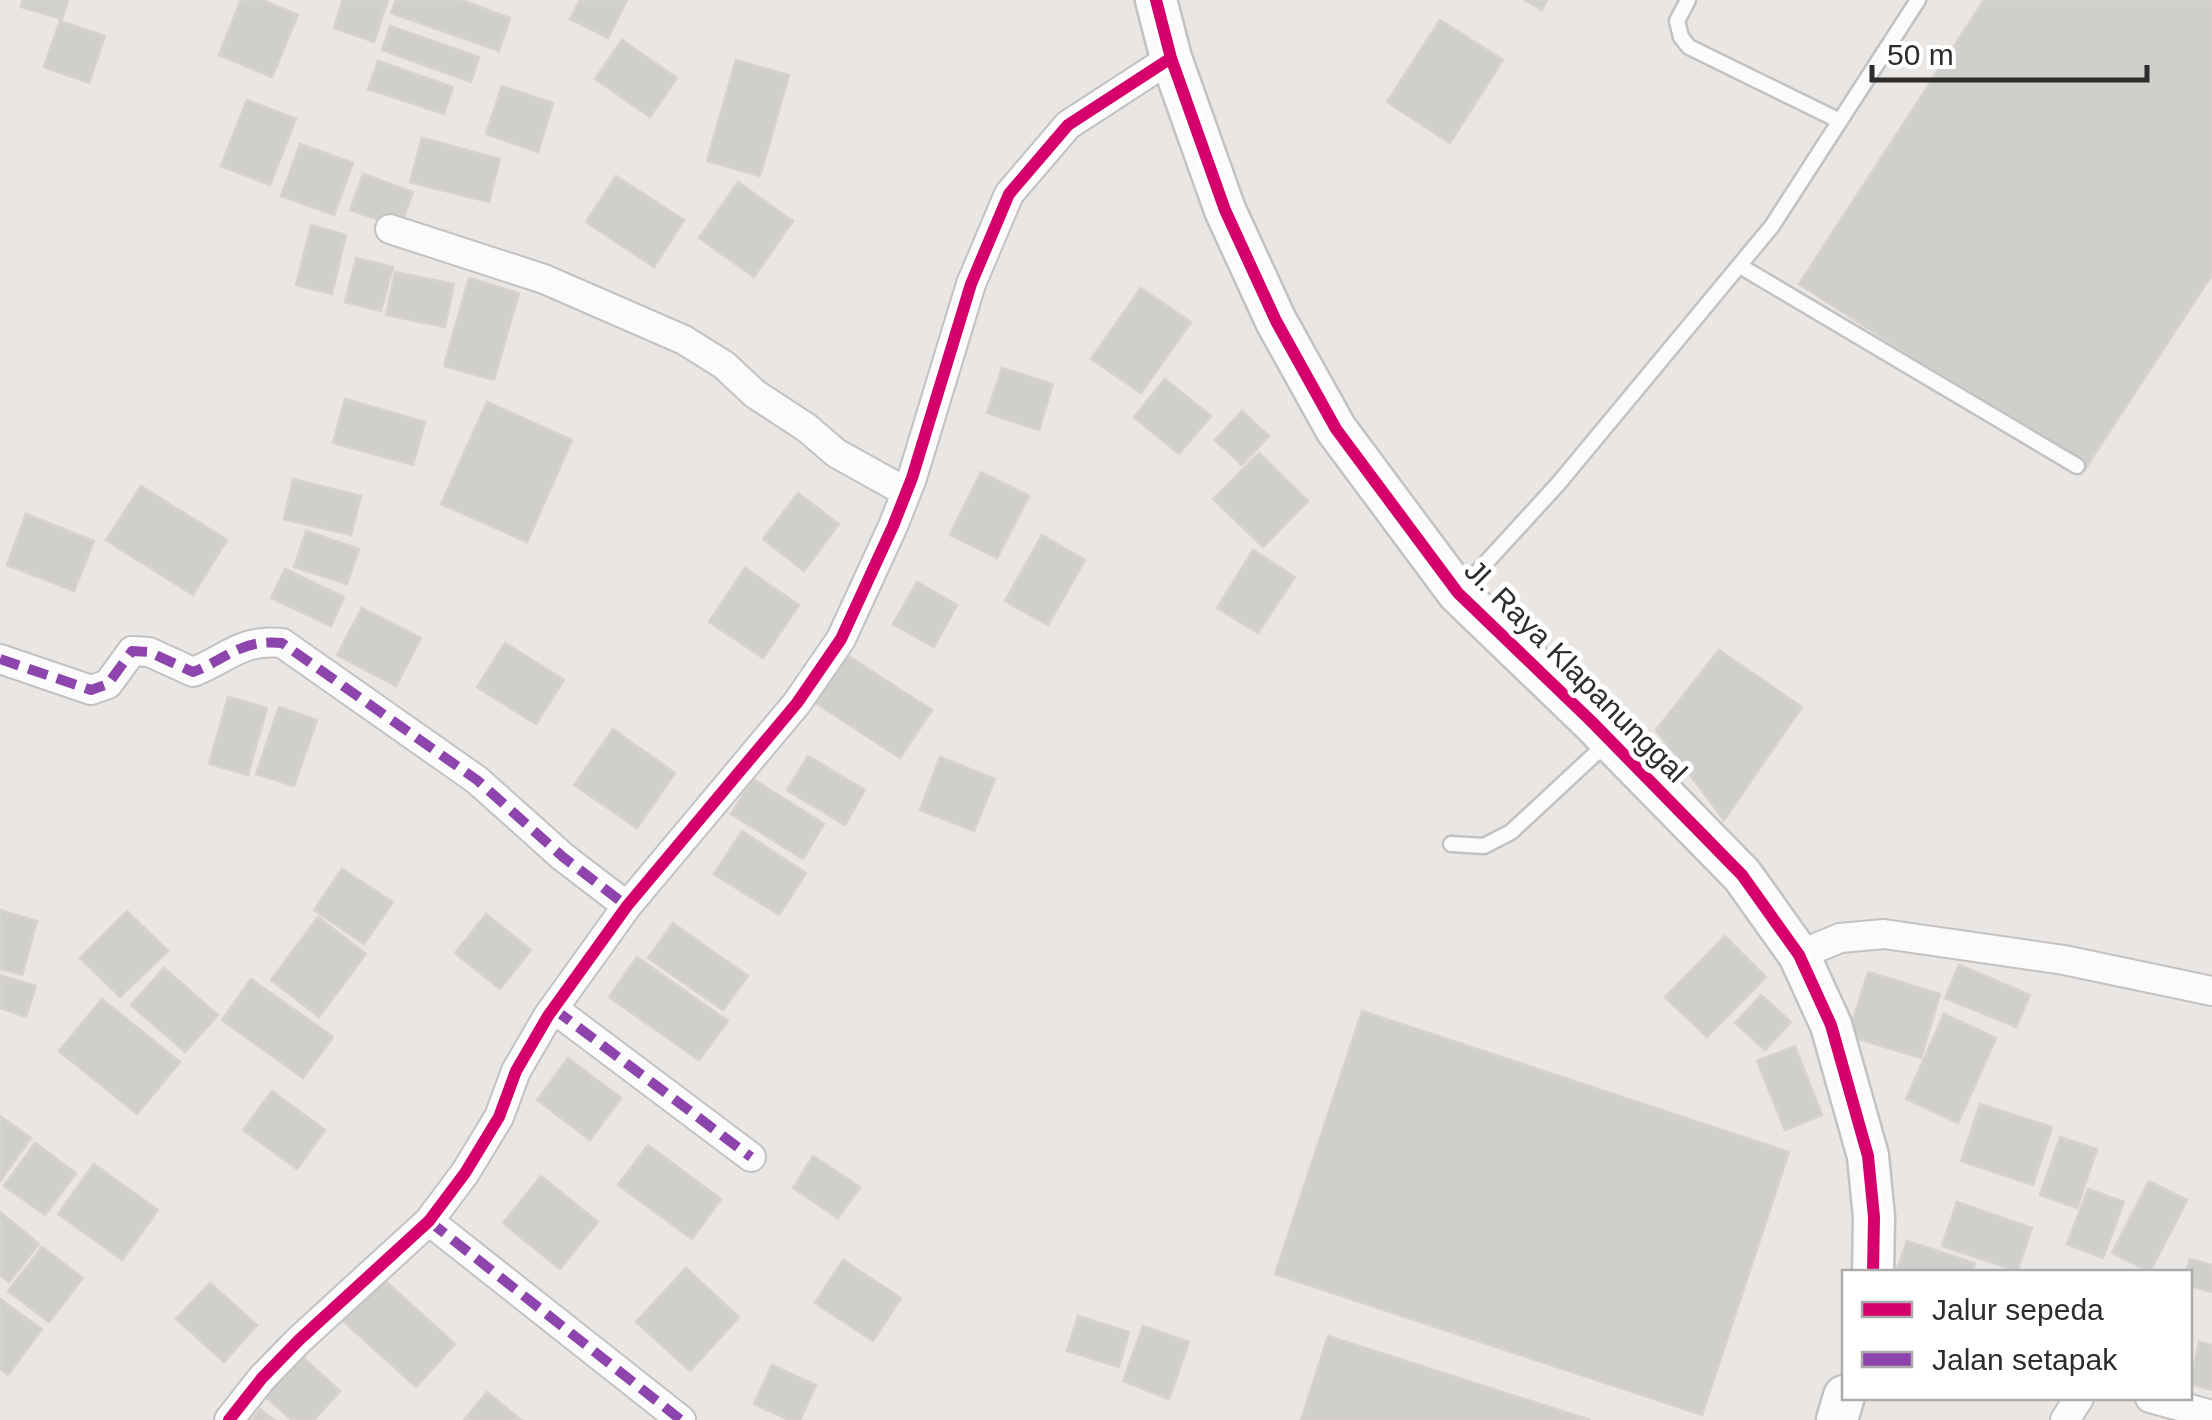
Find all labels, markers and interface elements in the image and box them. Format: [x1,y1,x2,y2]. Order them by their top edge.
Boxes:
scale bar [1872,20,2147,82]
text: 50 m [1887,38,1954,71]
street label: Jl. Raya Klapanunggal [1458,553,1694,789]
legend [1842,1270,2192,1400]
text: Jalur sepeda [1932,1293,2104,1326]
text: Jalan setapak [1932,1343,2118,1376]

